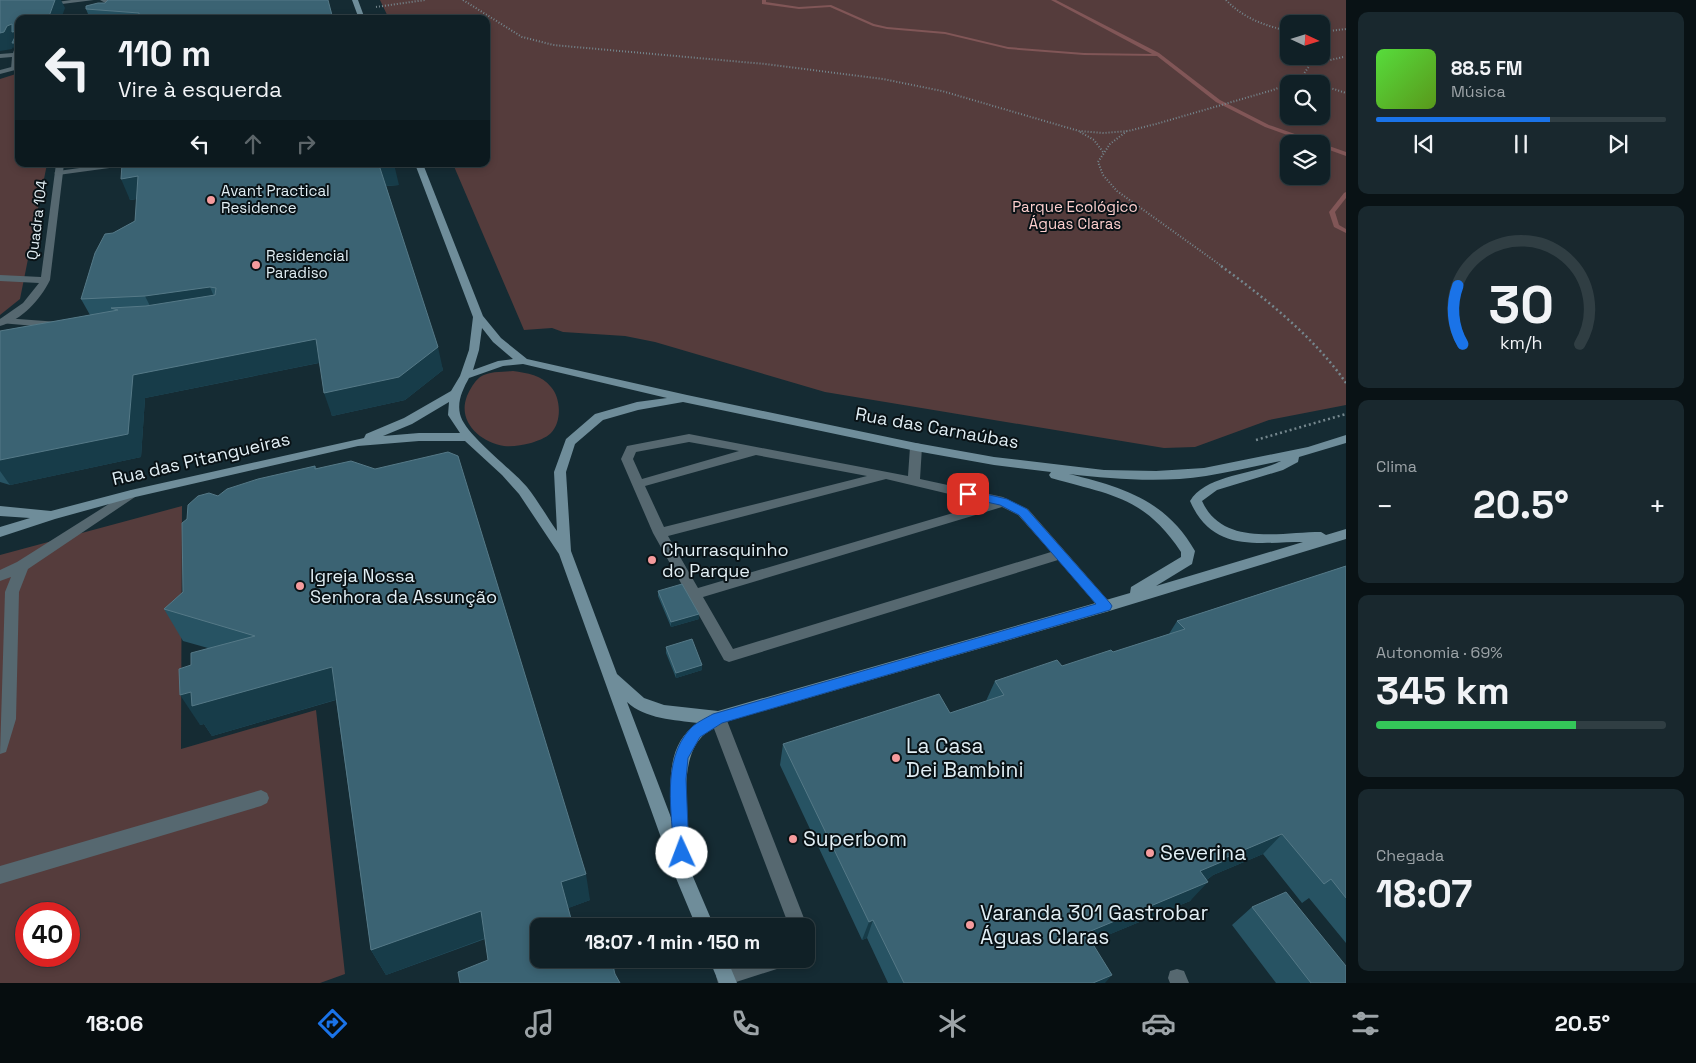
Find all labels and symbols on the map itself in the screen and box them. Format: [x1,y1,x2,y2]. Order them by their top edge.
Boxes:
north arrow [1280,15,1330,65]
street label: Quadra 104 [22,179,51,261]
place label: Avant Practical Residence [221,181,330,217]
marker: Avant Practical Residence [205,194,217,206]
park label: Parque Ecológico Águas Claras [1012,197,1138,233]
place label: Residencial Paradiso [266,246,349,282]
marker: Residencial Paradiso [250,259,262,271]
street label: Rua das Carnaúbas [854,402,1021,453]
street label: Rua das Pitangueiras [110,427,292,490]
pin [947,473,989,515]
place label: Churrasquinho do Parque [662,538,789,582]
marker: Churrasquinho do Parque [646,554,658,566]
place label: Igreja Nossa Senhora da Assunção [310,564,497,608]
marker: Igreja Nossa Senhora da Assunção [294,580,306,592]
place label: La Casa Dei Bambini [906,732,1024,783]
marker: La Casa Dei Bambini [890,752,902,764]
place label: Superbom [803,825,907,852]
position arrow [655,826,707,878]
marker: Superbom [787,833,799,845]
place label: Severina [1160,839,1246,866]
marker: Severina [1144,847,1156,859]
place label: Varanda 301 Gastrobar Águas Claras [980,899,1209,950]
speed limit sign: 40 [15,902,80,967]
marker: Varanda 301 Gastrobar Águas Claras [964,919,976,931]

